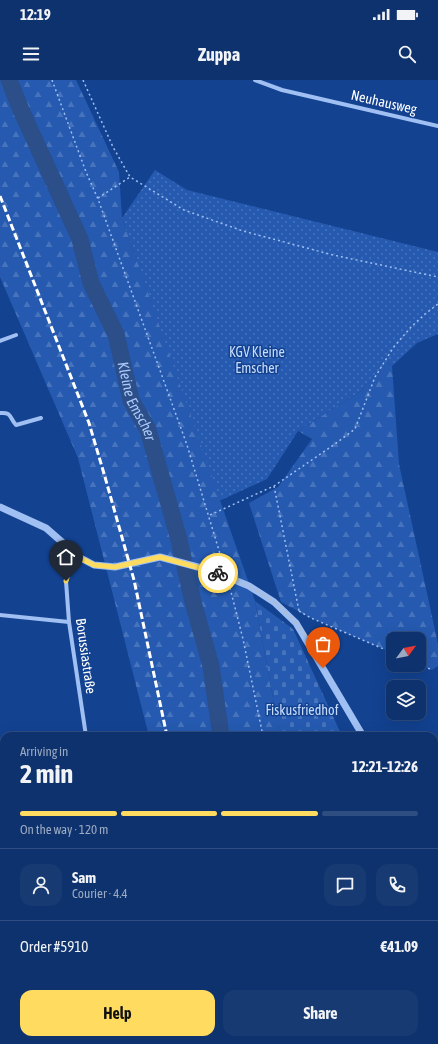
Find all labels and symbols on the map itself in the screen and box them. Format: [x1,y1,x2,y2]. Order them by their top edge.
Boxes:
street label: Neuhausweg [350,87,418,117]
park label: KGV Kleine Emscher [229,344,285,376]
water label: Kleine Emscher [115,360,160,443]
pin [49,540,83,581]
courier [198,553,238,593]
street label: Borussiastraße [73,617,99,695]
pin [306,627,340,668]
north arrow [386,632,426,672]
park label: Fiskusfriedhof [265,702,339,718]

